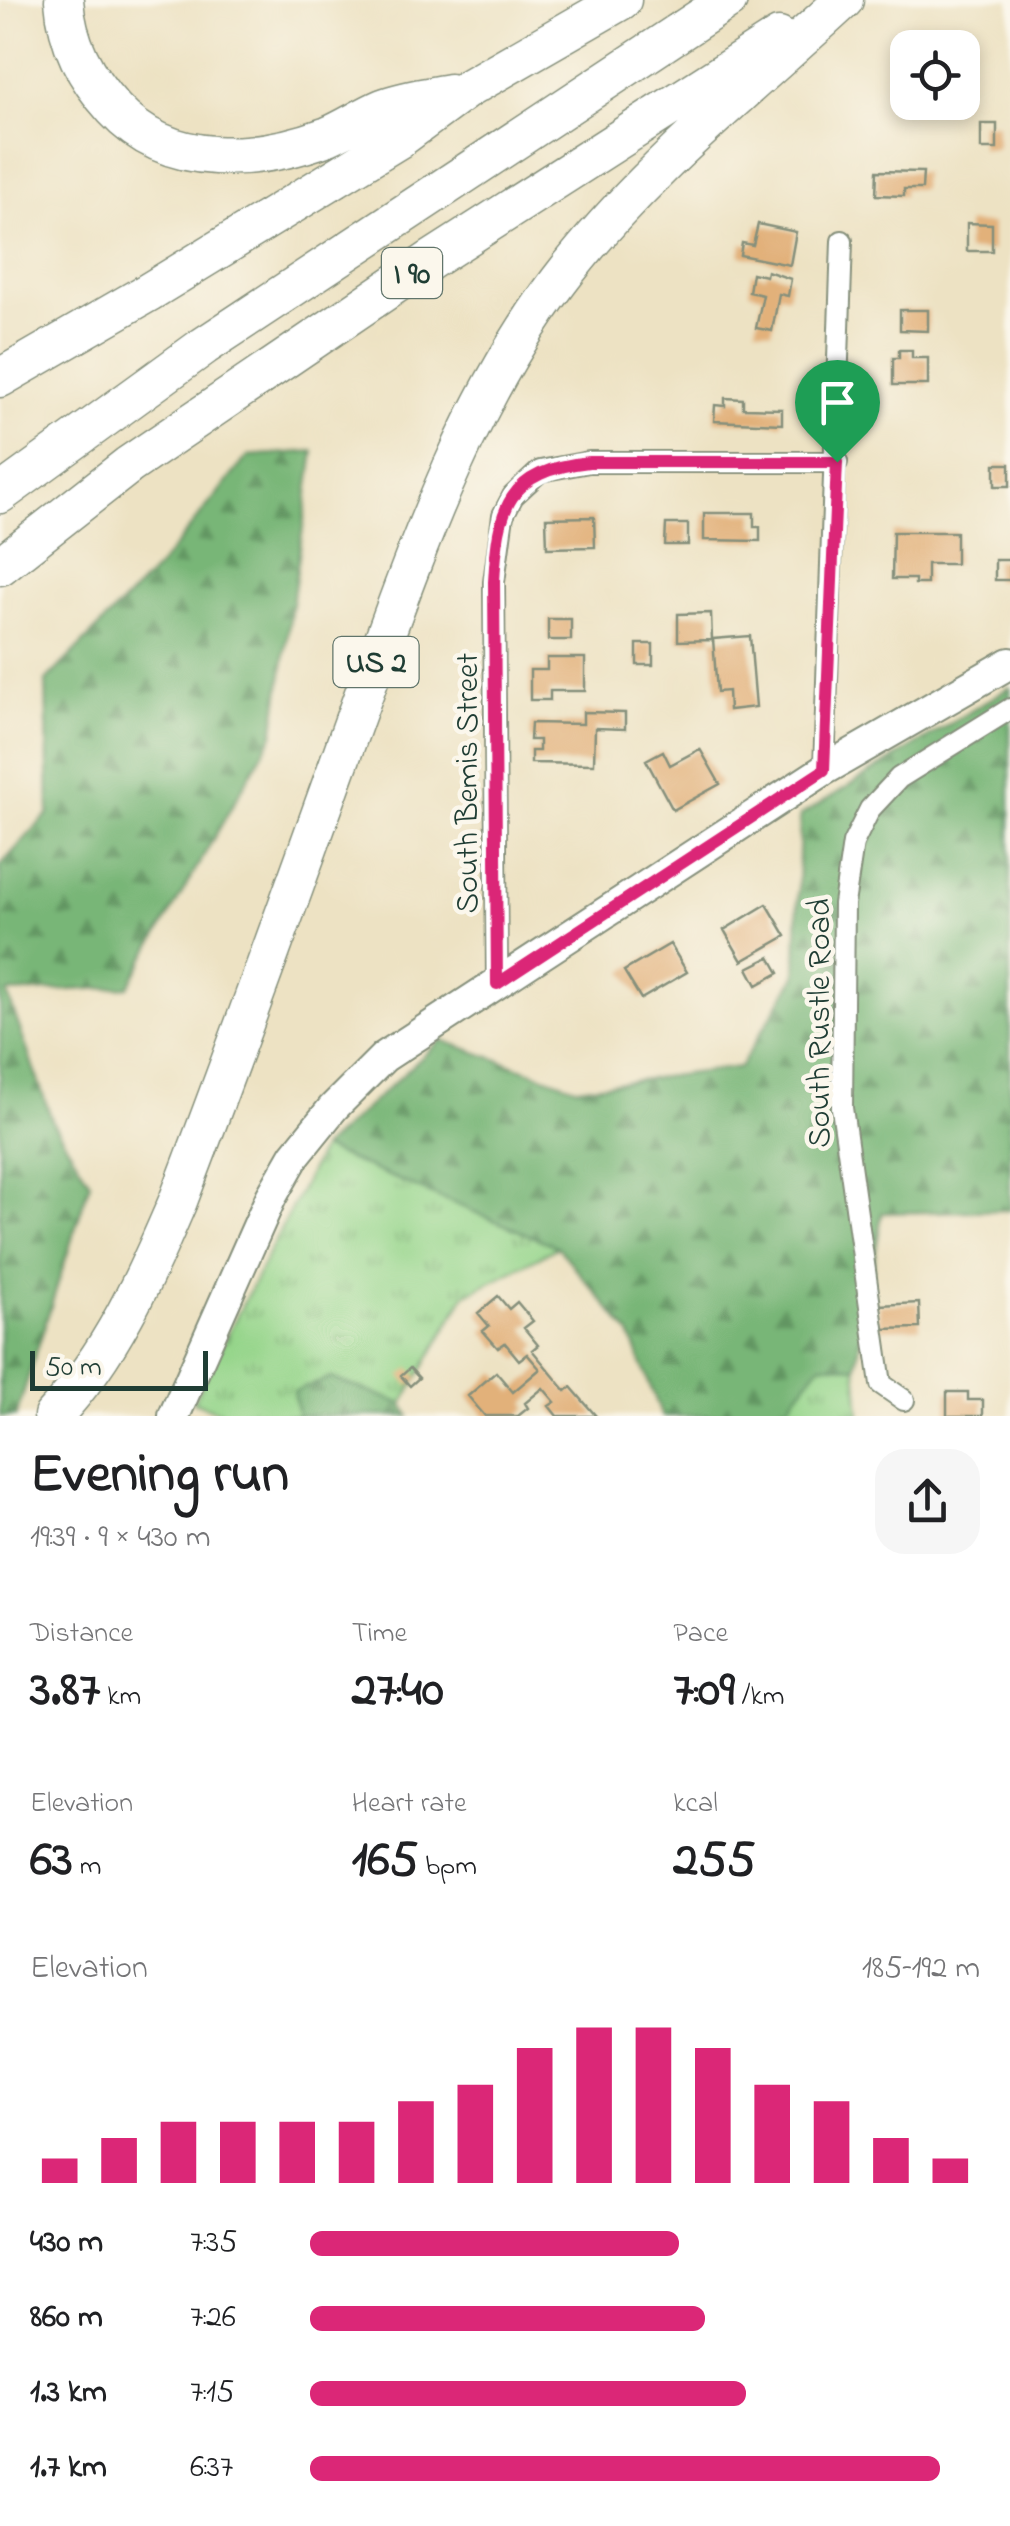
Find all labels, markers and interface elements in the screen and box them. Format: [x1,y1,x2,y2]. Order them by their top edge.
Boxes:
map controls [890,30,980,120]
button: locate [890,30,980,120]
road number: I 90 [382,248,442,298]
pin [795,360,880,463]
icon: arrive [810,375,865,430]
road number: US 2 [334,637,418,687]
street label: South Bemis Street [446,652,493,913]
street label: South Rustle Road [798,898,845,1148]
scale bar [30,1346,208,1390]
text: 50 m [45,1348,102,1389]
text: Evening run [30,1437,289,1517]
button: share [875,1449,980,1554]
text: 19:39 · 9 × 430 m [30,1515,211,1562]
text: Distance [30,1614,133,1655]
text: Time [352,1614,407,1655]
text: Pace [673,1614,728,1655]
text: 3.87 [30,1655,100,1728]
text: 27:40 [352,1655,444,1728]
text: 7:09 [673,1655,735,1728]
text: km [100,1677,141,1718]
text: /km [735,1677,785,1718]
text: Elevation [30,1784,133,1825]
text: Heart rate [352,1784,466,1825]
text: kcal [673,1784,718,1825]
text: 63 [30,1825,73,1898]
text: 165 [352,1825,418,1898]
text: 255 [673,1825,755,1898]
text: m [73,1847,101,1888]
text: bpm [418,1847,477,1888]
text: Elevation [30,1946,148,1993]
text: 185–192 m [862,1946,980,1993]
text: 430 m [30,2220,103,2267]
text: 7:35 [190,2220,237,2267]
text: 860 m [30,2295,103,2342]
text: 7:26 [190,2295,236,2342]
text: 1.3 km [30,2370,107,2417]
text: 7:15 [190,2370,234,2417]
text: 1.7 km [30,2445,107,2492]
text: 6:37 [190,2445,233,2492]

